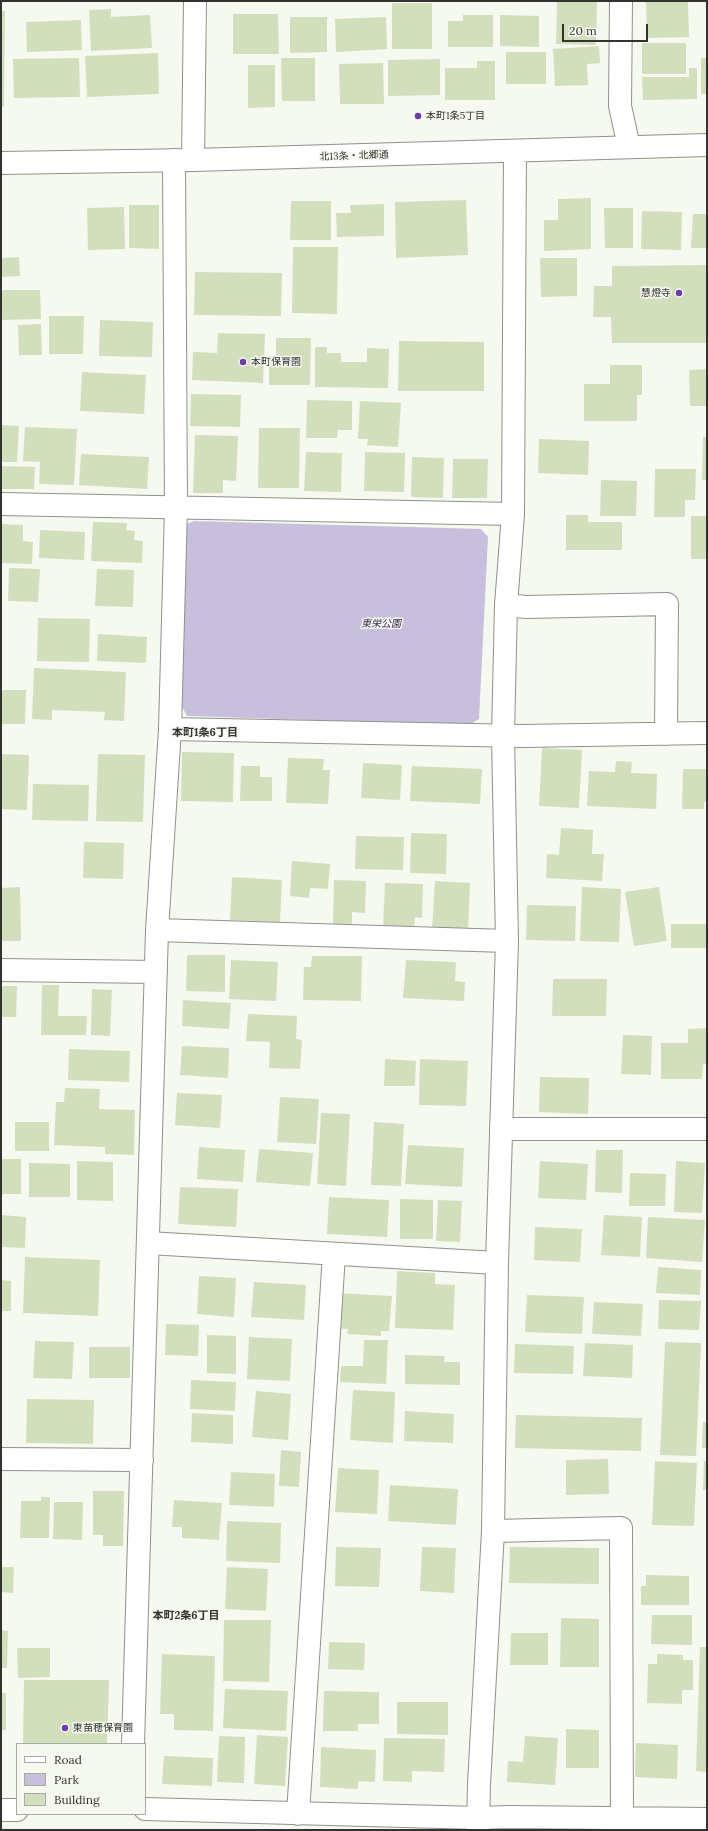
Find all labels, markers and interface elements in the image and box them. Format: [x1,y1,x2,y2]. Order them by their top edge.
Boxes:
scale bar [564,16,650,42]
text: 20 m [569,23,597,38]
place label: 本町1条5丁目 [426,110,485,122]
marker: 本町1条5丁目 [413,111,423,121]
street label: 北13条・北郷通 [319,149,389,163]
place label: 慧燈寺 [641,287,671,299]
marker: 慧燈寺 [674,288,684,298]
place label: 本町保育園 [251,356,301,368]
marker: 本町保育園 [238,357,248,367]
park label: 東栄公園 [361,618,401,630]
district label: 本町1条6丁目 [172,726,238,740]
district label: 本町2条6丁目 [152,1609,220,1623]
place label: 東苗穂保育園 [73,1722,133,1734]
marker: 東苗穂保育園 [60,1723,70,1733]
legend [16,1743,146,1815]
text: Road [54,1752,82,1767]
text: Park [54,1772,79,1787]
text: Building [54,1792,100,1807]

